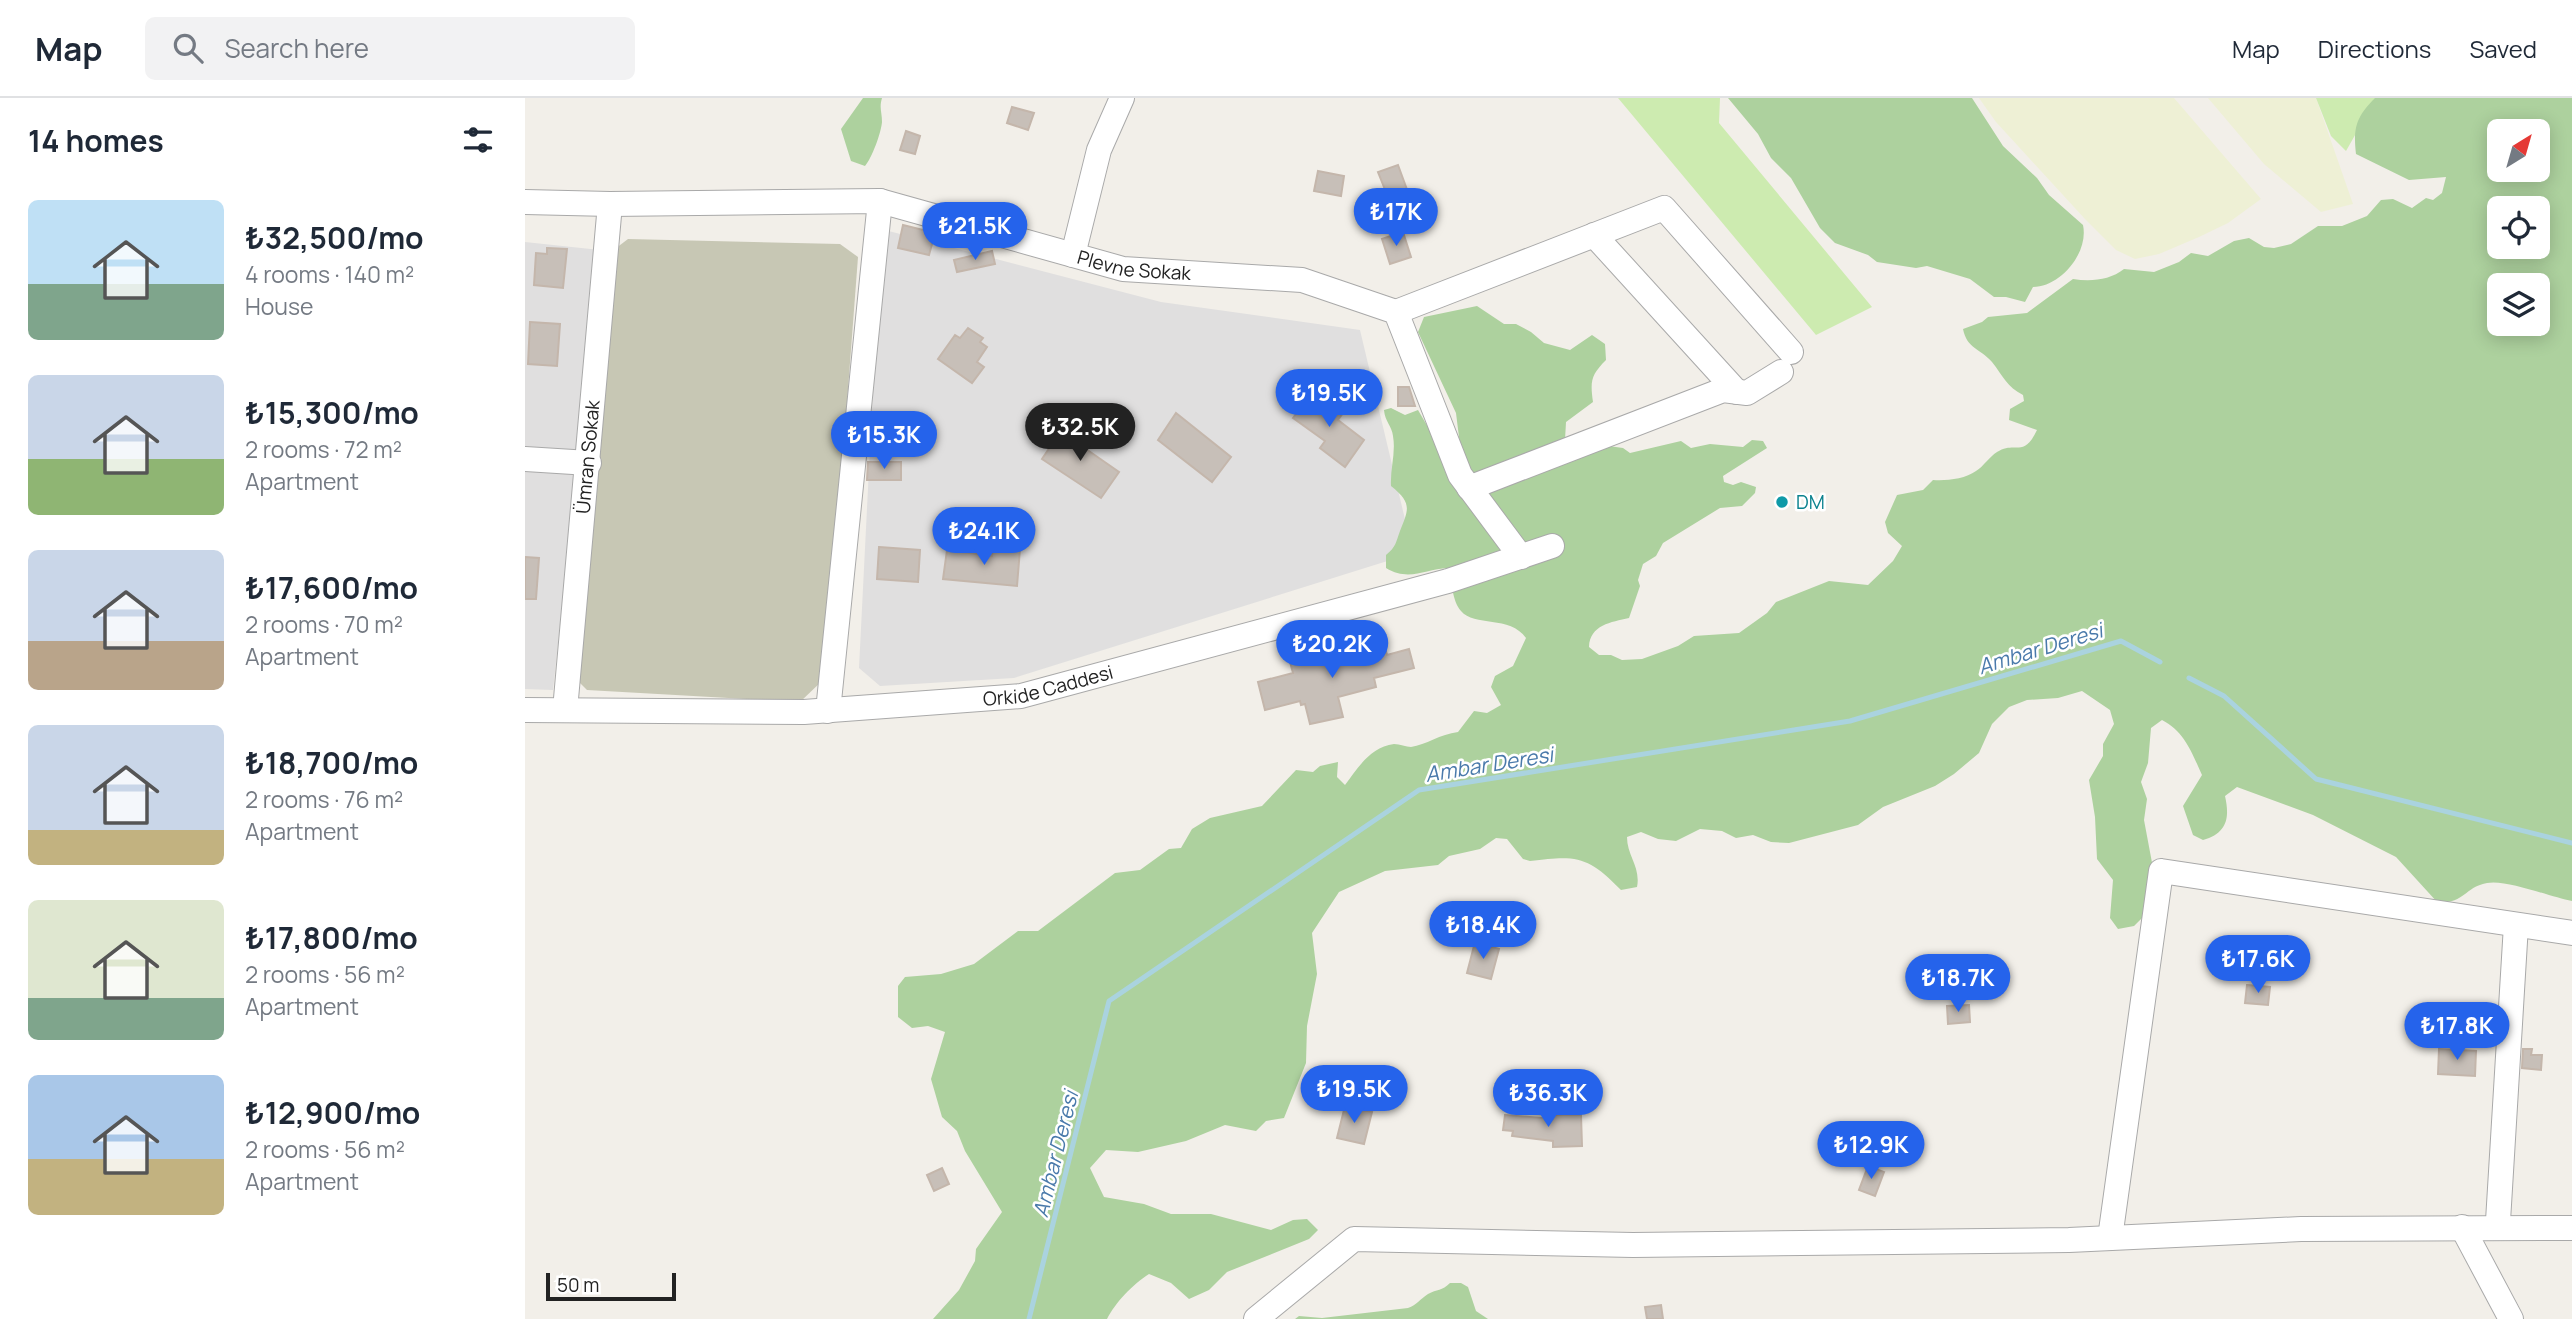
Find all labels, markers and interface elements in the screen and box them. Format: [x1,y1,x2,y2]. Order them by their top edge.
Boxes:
search box [145,17,635,80]
text: Map [35,26,103,71]
icon: search [169,29,207,67]
text: Search here [225,30,369,66]
text: Map [2232,32,2280,65]
text: Directions [2318,32,2431,65]
text: Saved [2469,32,2537,65]
north arrow [2487,119,2550,182]
map controls [2487,119,2550,336]
text: 14 homes [28,120,164,161]
icon: filters [459,121,497,159]
pin: ₺17K [1355,188,1437,248]
text: ₺17K [1370,195,1422,227]
button: locate [2487,196,2550,259]
pin: ₺21.5K [918,202,1032,262]
text: ₺21.5K [938,209,1012,241]
text: ₺32,500/mo [245,217,424,258]
icon: home [84,228,168,312]
street label: Plevne Sokak [1074,244,1192,286]
text: 4 rooms · 140 m² [245,258,414,290]
button: layers [2487,273,2550,336]
text: House [245,290,314,322]
pin: ₺19.5K [1272,370,1386,429]
text: ₺19.5K [1292,376,1366,408]
text: ₺15,300/mo [245,392,419,433]
street label: Ümran Sokak [570,398,606,515]
icon: home [84,403,168,487]
pin: ₺32.5K [1023,404,1137,463]
text: ₺32.5K [1041,410,1119,442]
pin: ₺15.3K [827,412,941,471]
text: ₺15.3K [847,418,921,450]
text: 2 rooms · 72 m² [245,433,402,465]
text: Apartment [245,465,359,497]
place label: DM [1796,489,1825,515]
marker: DM [1774,494,1790,510]
pin: ₺24.1K [927,508,1041,567]
text: ₺24.1K [948,514,1020,546]
text: ₺17,600/mo [245,567,418,608]
icon: home [84,578,168,662]
text: 2 rooms · 70 m² [245,608,403,640]
water label: Ambar Deresi [1974,615,2109,680]
pin: ₺20.2K [1275,620,1389,680]
text: ₺20.2K [1292,627,1372,659]
text: Apartment [245,640,359,672]
street label: Orkide Caddesi [982,659,1116,712]
water label: Ambar Deresi [1423,740,1558,788]
text: ₺18,700/mo [245,742,418,783]
icon: home [84,753,168,837]
text: 2 rooms · 76 m² [245,783,403,815]
text: Apartment [245,815,359,847]
pin: ₺18.4K [1426,902,1540,961]
text: ₺18.4K [1445,908,1521,940]
text: ₺17,800/mo [245,917,418,958]
icon: home [84,928,168,1012]
pin: ₺17.6K [2201,936,2315,995]
text: ₺17.6K [2221,942,2295,974]
pin: ₺18.7K [1901,954,2015,1014]
text: 2 rooms · 56 m² [245,958,405,990]
text: ₺18.7K [1921,961,1995,993]
text: Apartment [245,990,359,1022]
pin: ₺17.8K [2400,1002,2514,1062]
text: ₺17.8K [2420,1009,2494,1041]
pin: ₺19.5K [1297,1066,1411,1125]
pin: ₺36.3K [1491,1070,1605,1129]
text: ₺19.5K [1317,1072,1391,1104]
text: ₺36.3K [1509,1076,1587,1108]
water label: Ambar Deresi [1026,1085,1085,1220]
text: ₺12,900/mo [245,1092,420,1133]
icon: home [84,1103,168,1187]
pin: ₺12.9K [1814,1122,1928,1181]
text: ₺12.9K [1833,1128,1909,1160]
text: 2 rooms · 56 m² [245,1133,405,1165]
text: Apartment [245,1165,359,1197]
scale bar [546,1270,675,1302]
text: 50 m [557,1272,599,1298]

